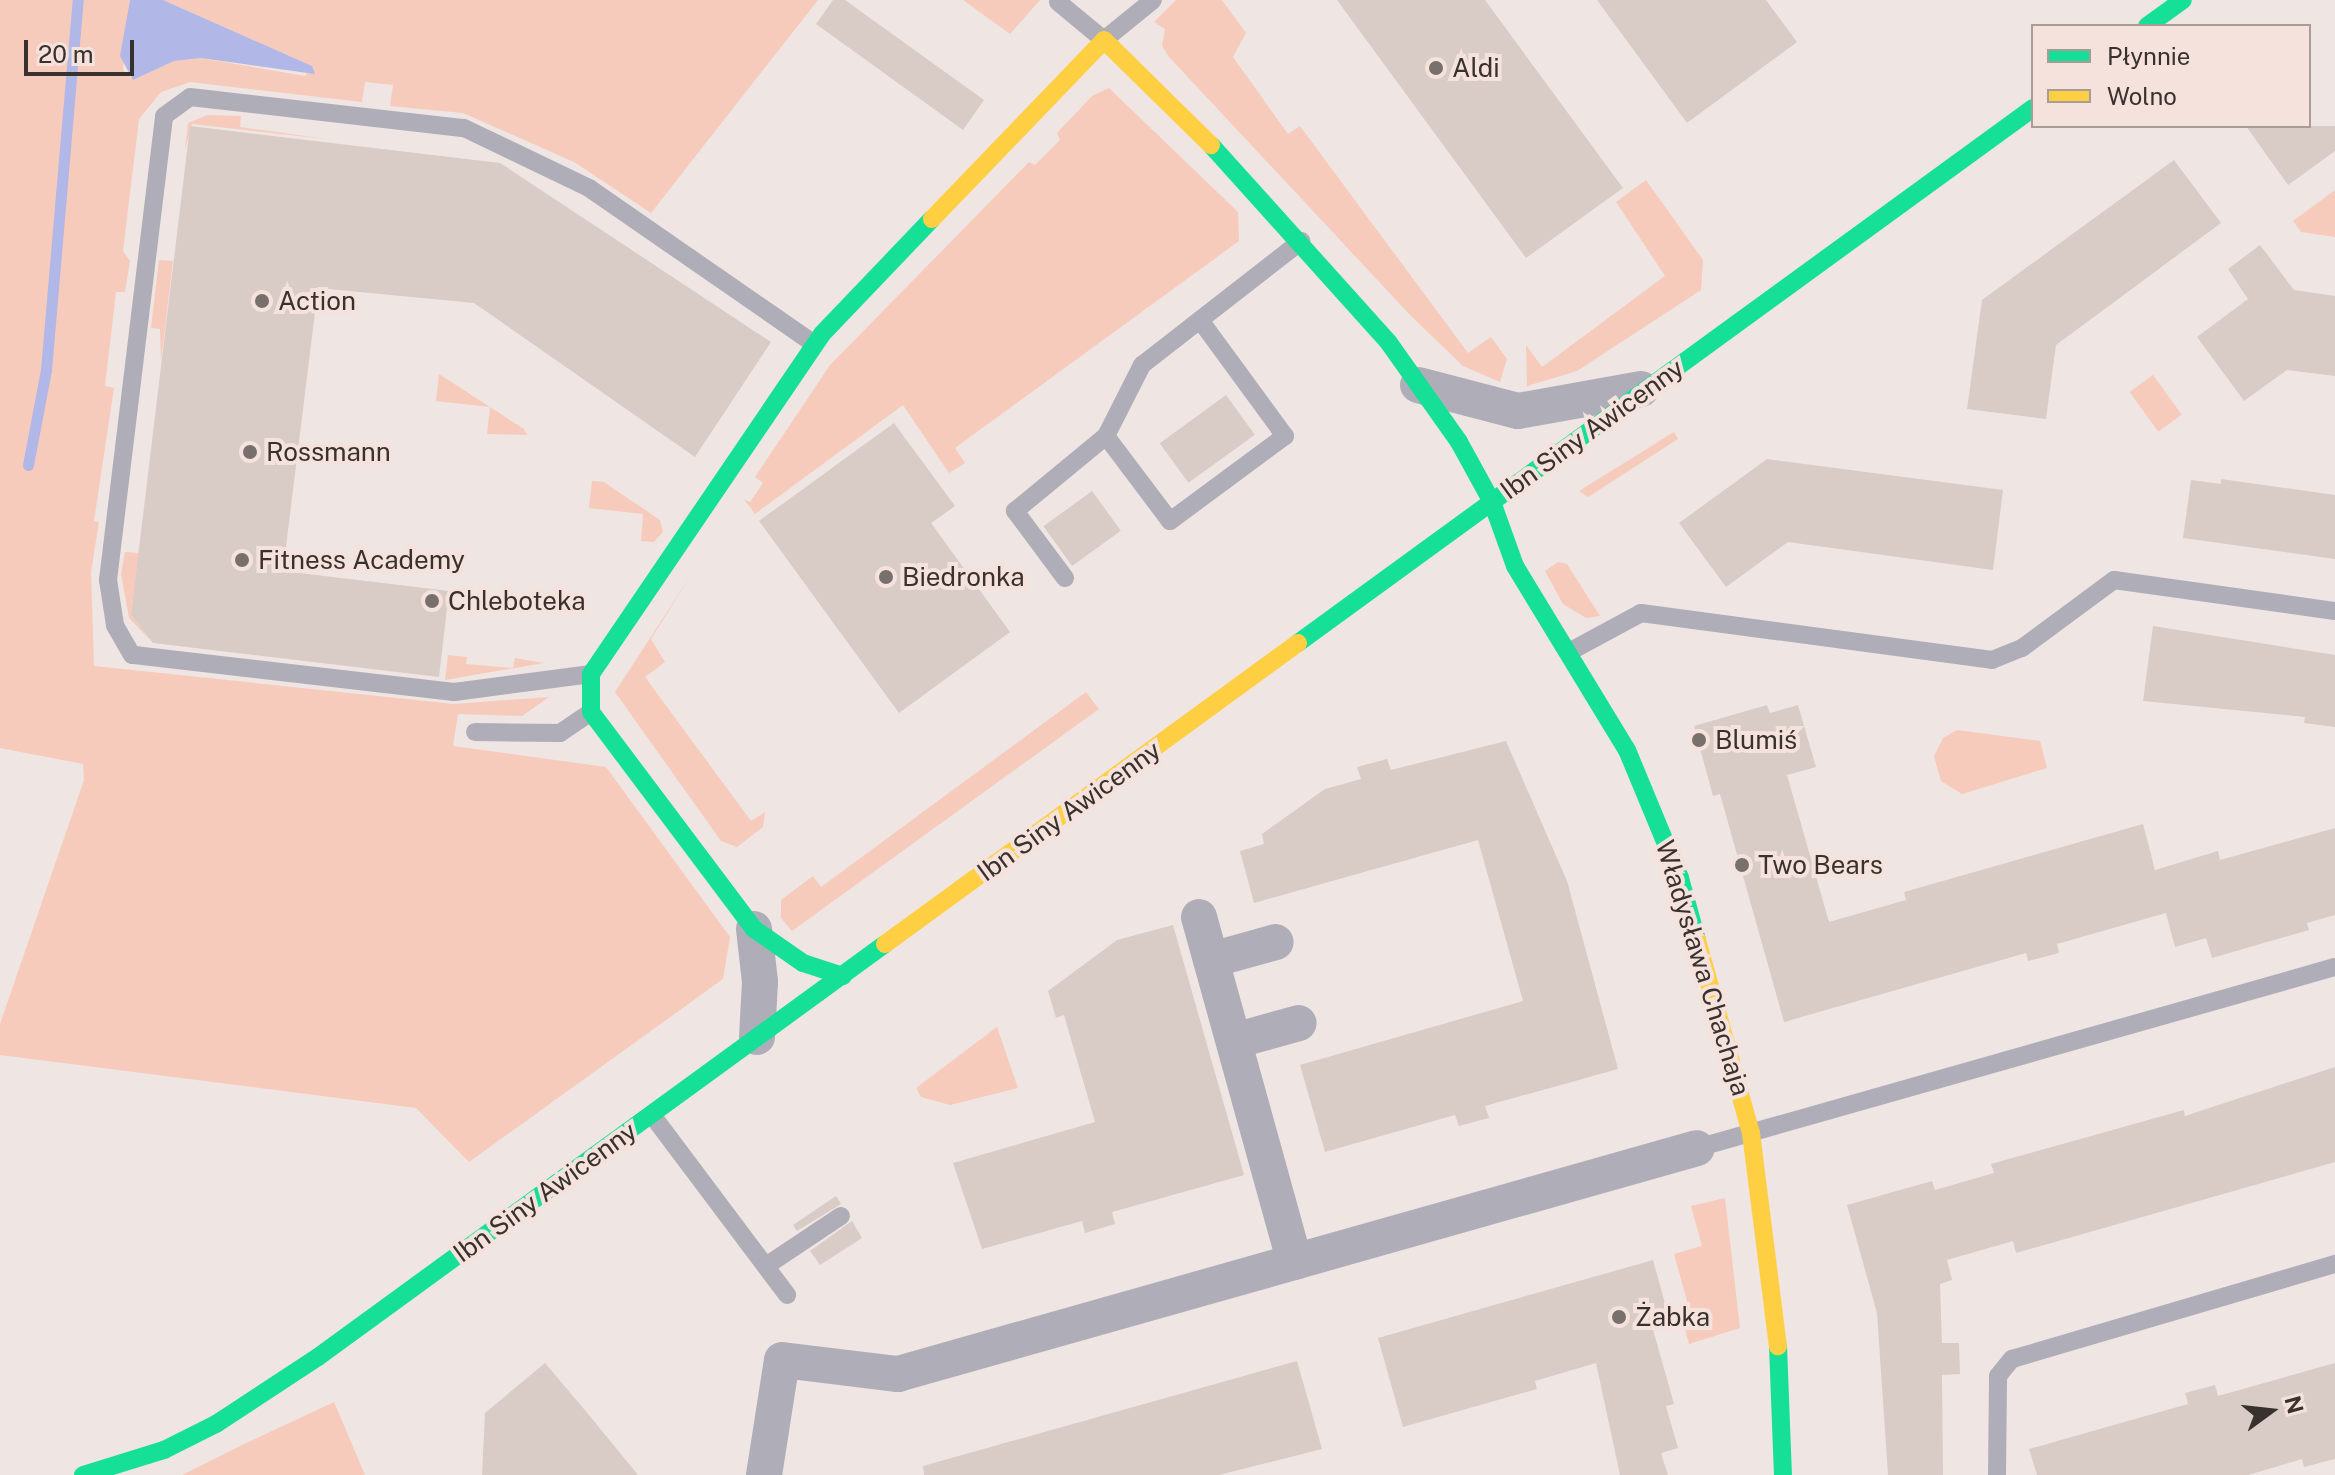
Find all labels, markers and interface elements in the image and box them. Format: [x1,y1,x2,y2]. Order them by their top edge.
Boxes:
scale bar [28,24,138,74]
legend [2031,24,2311,128]
text: 20 m [38,40,94,68]
text: Płynnie [2107,42,2190,70]
place label: Aldi [1452,52,1500,84]
marker: Aldi [1427,59,1445,77]
text: Wolno [2107,82,2177,110]
place label: Action [278,285,356,317]
marker: Action [253,292,271,310]
street label: Ibn Siny Awicenny [1494,352,1690,506]
place label: Rossmann [266,436,391,468]
marker: Rossmann [241,443,259,461]
place label: Fitness Academy [258,544,465,576]
marker: Fitness Academy [233,551,251,569]
place label: Biedronka [902,561,1025,593]
marker: Biedronka [877,568,895,586]
place label: Chleboteka [448,585,586,617]
marker: Chleboteka [423,592,441,610]
place label: Blumiś [1715,724,1797,756]
marker: Blumiś [1690,731,1708,749]
street label: Ibn Siny Awicenny [971,734,1167,888]
street label: Władysława Chachaja [1649,837,1757,1099]
place label: Two Bears [1758,849,1883,881]
marker: Two Bears [1733,856,1751,874]
street label: Ibn Siny Awicenny [447,1115,643,1269]
place label: Żabka [1635,1301,1710,1333]
marker: Żabka [1610,1308,1628,1326]
north arrow [2231,1371,2311,1451]
text: N [2279,1393,2309,1416]

